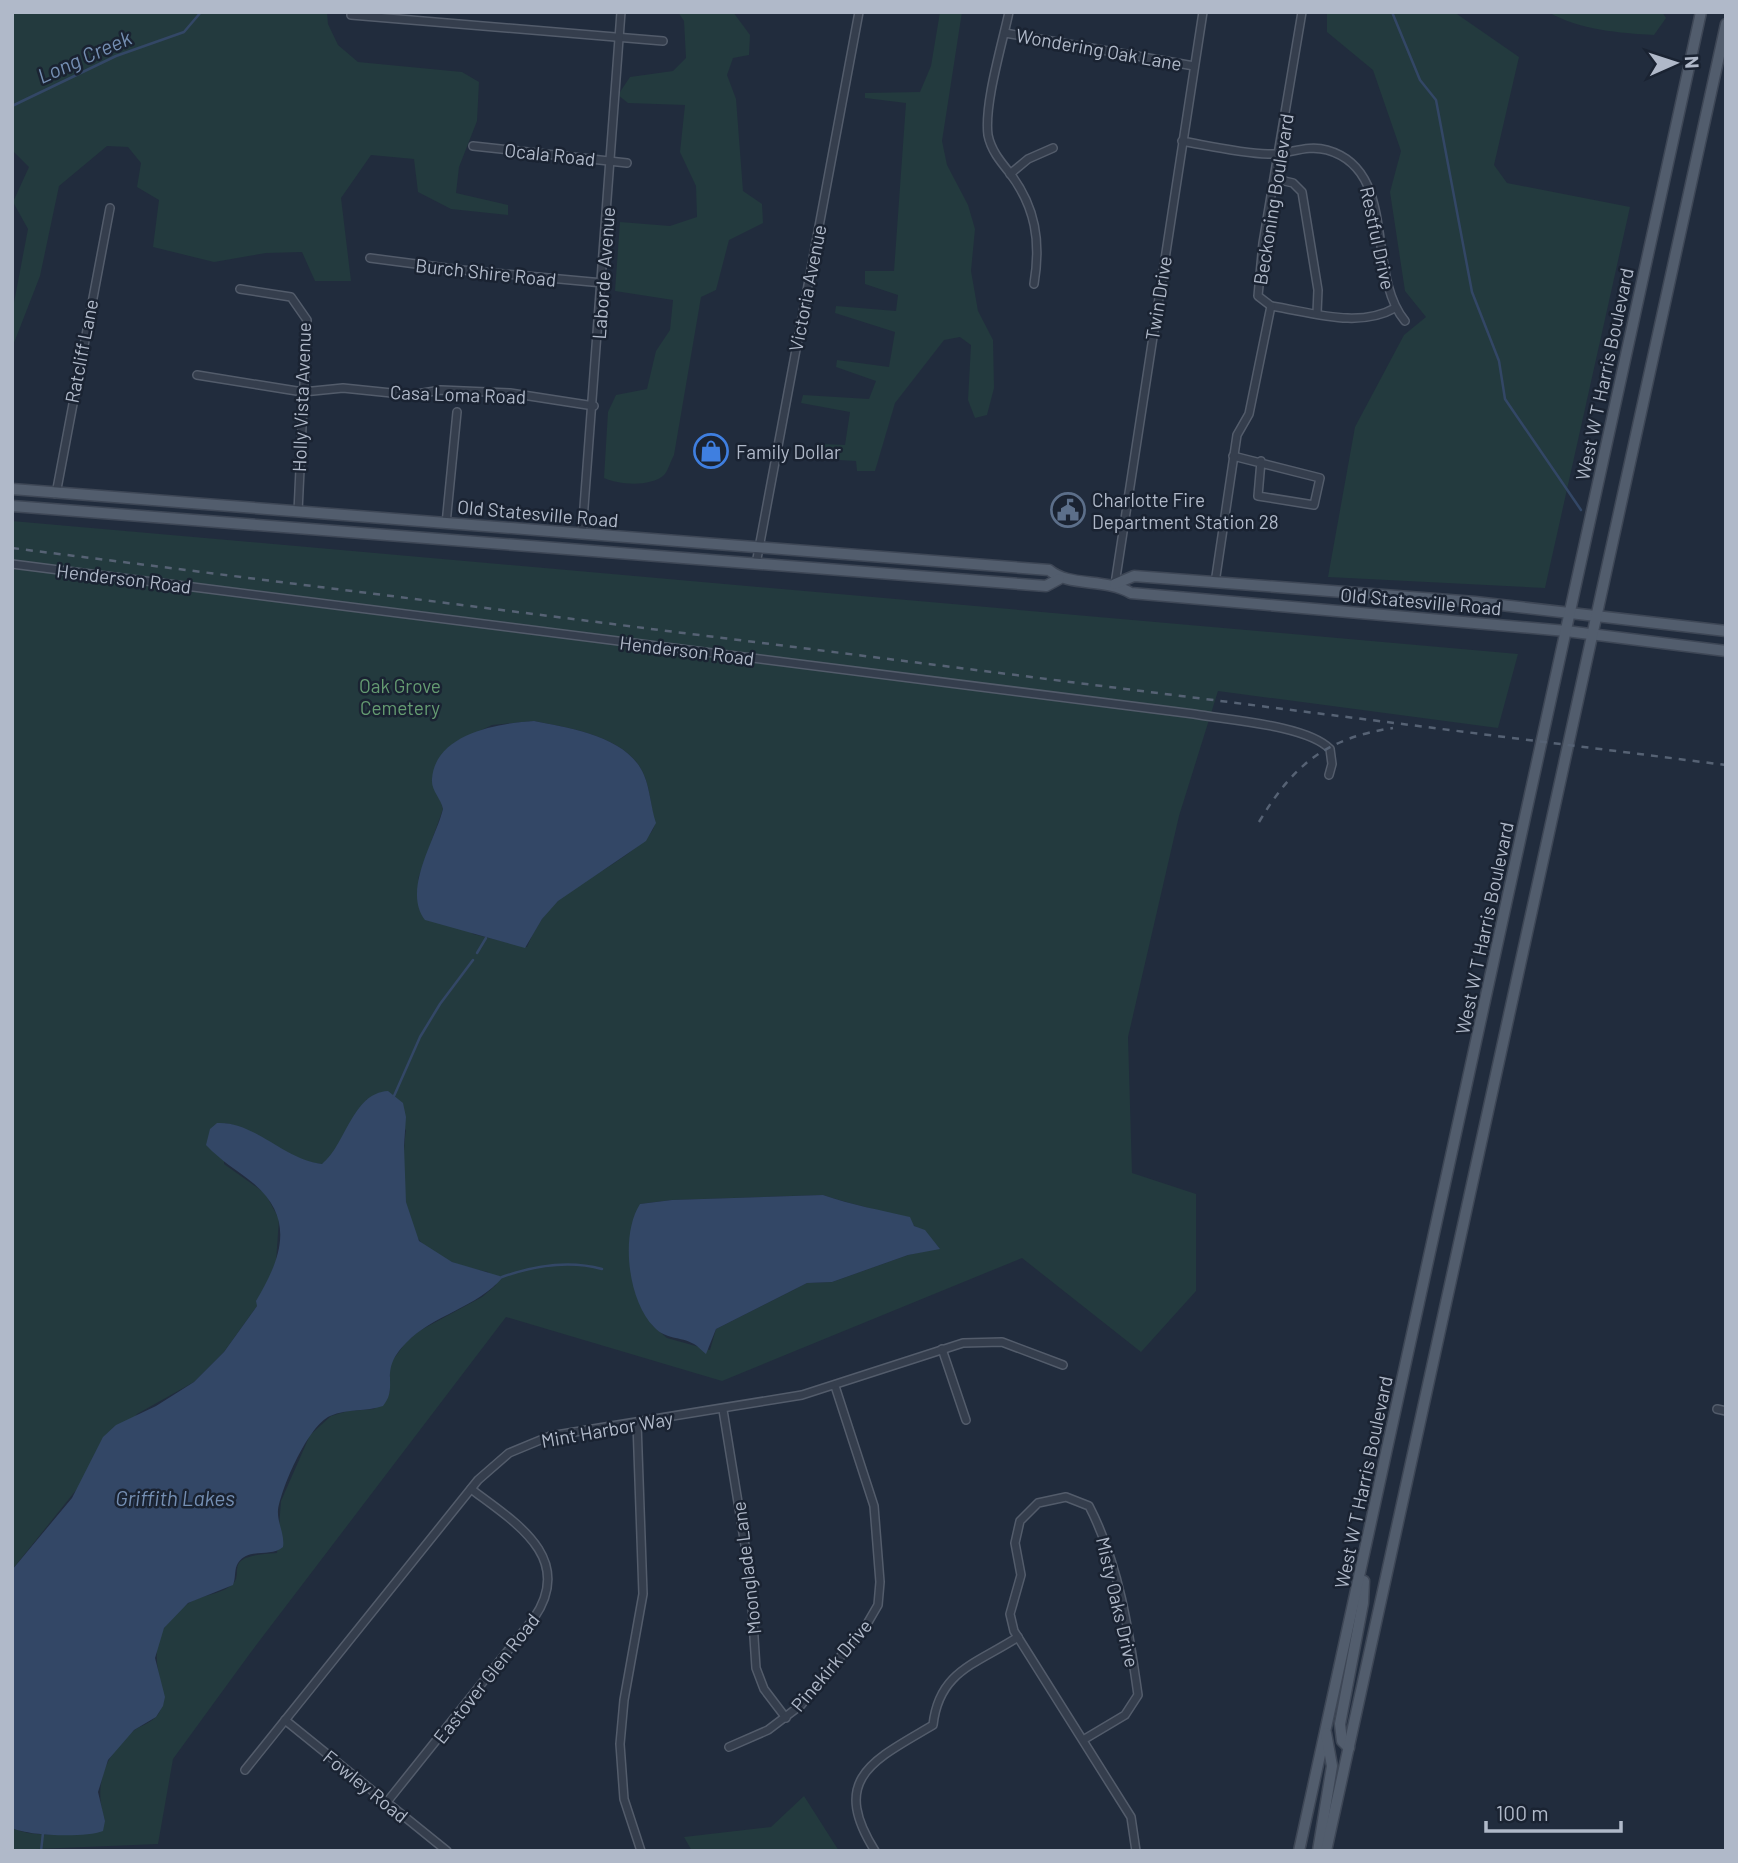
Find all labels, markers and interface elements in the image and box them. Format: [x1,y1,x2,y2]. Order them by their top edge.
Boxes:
street label: Wondering Oak Lane [1014,23,1184,75]
water label: Long Creek [33,24,136,88]
north arrow [1640,28,1710,98]
text: N [1681,55,1704,69]
street label: Beckoning Boulevard [1248,112,1298,286]
street label: Ocala Road [503,138,597,170]
street label: Restful Drive [1356,184,1400,292]
street label: Laborde Avenue [587,206,619,340]
street label: Victoria Avenue [783,223,831,353]
street label: Burch Shire Road [414,253,558,291]
street label: Twin Drive [1140,254,1176,342]
street label: West W T Harris Boulevard [1570,266,1638,482]
street label: Ratcliff Lane [60,297,102,405]
street label: Holly Vista Avenue [287,322,315,472]
street label: Casa Loma Road [390,380,526,408]
shop icon: Family Dollar [692,432,730,470]
place label: Family Dollar [736,440,841,463]
place label: Charlotte Fire Department Station 28 [1092,488,1279,533]
public building icon: Charlotte Fire Department Station 28 [1049,491,1087,529]
street label: Old Statesville Road [456,494,620,532]
street label: Henderson Road [55,558,193,598]
street label: Old Statesville Road [1339,582,1503,620]
street label: Henderson Road [618,630,756,670]
park label: Oak Grove Cemetery [359,674,441,719]
street label: West W T Harris Boulevard [1450,820,1518,1036]
street label: West W T Harris Boulevard [1329,1374,1397,1590]
street label: Mint Harbor Way [539,1406,675,1452]
water label: Griffith Lakes [115,1485,235,1510]
street label: Moonglade Lane [726,1500,766,1636]
street label: Misty Oaks Drive [1092,1535,1144,1669]
street label: Eastover Glen Road [428,1608,544,1748]
street label: Pinekirk Drive [786,1614,876,1716]
street label: Fowley Road [319,1745,413,1827]
scale bar [1486,1790,1621,1834]
text: 100 m [1496,1800,1549,1825]

